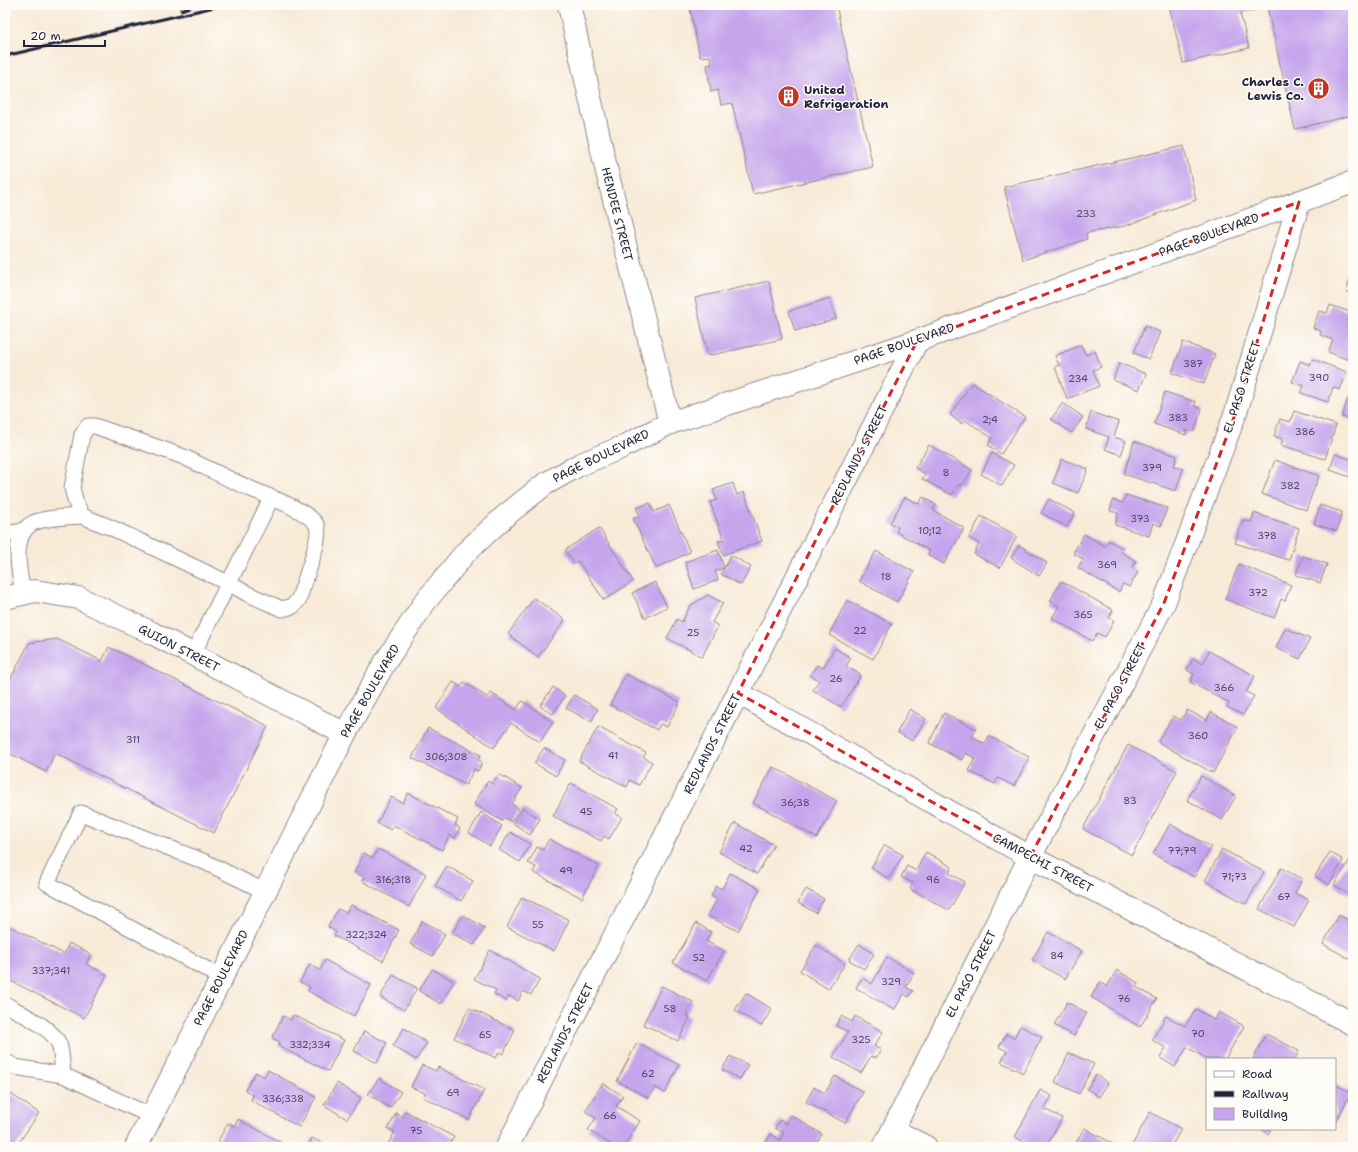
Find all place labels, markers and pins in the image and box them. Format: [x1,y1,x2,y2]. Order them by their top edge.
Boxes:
place label: Charles C. Lewis Co. [1242,74,1304,104]
building icon: Charles C. Lewis Co. [1306,76,1332,102]
place label: United Refrigeration [804,82,888,112]
building icon: United Refrigeration [775,84,801,110]

